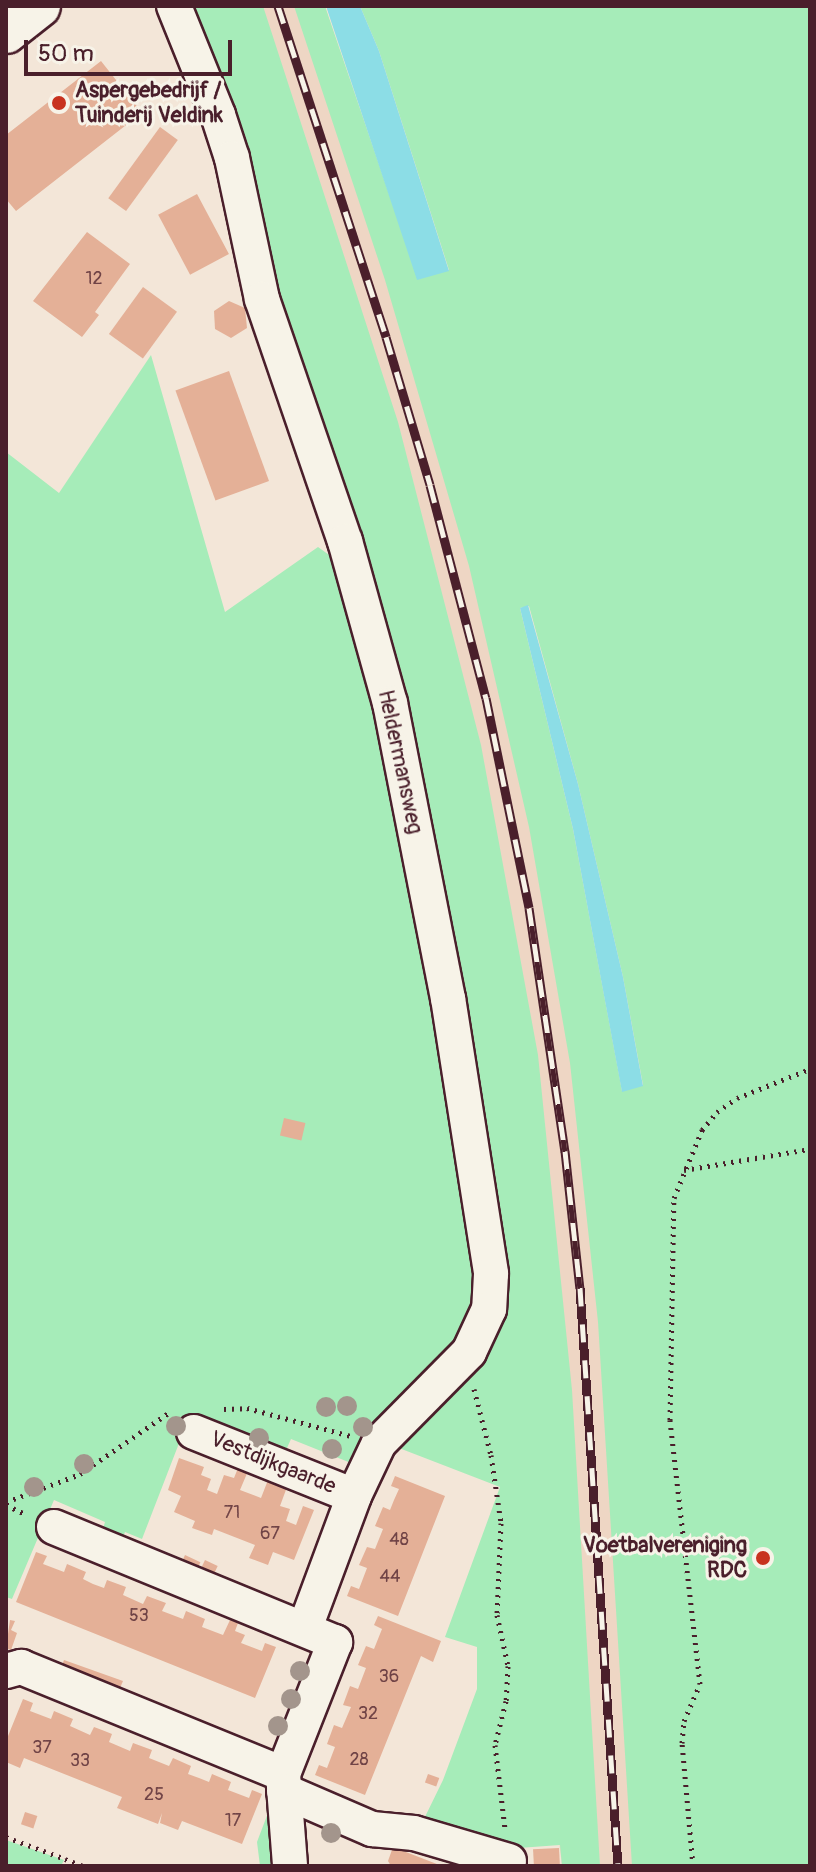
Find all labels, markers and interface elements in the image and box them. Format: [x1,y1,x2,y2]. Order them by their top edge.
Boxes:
scale bar [28,24,236,74]
text: 50 m [38,39,94,68]
place label: Aspergebedrijf / Tuinderij Veldink [75,77,223,128]
marker: Aspergebedrijf / Tuinderij Veldink [50,94,68,112]
house number: 12 [85,268,103,290]
street label: Heldermansweg [372,688,428,836]
street label: Vestdijkgaarde [206,1426,340,1500]
house number: 71 [224,1502,240,1524]
house number: 67 [260,1523,280,1545]
house number: 48 [389,1529,409,1551]
place label: Voetbalvereniging RDC [583,1532,747,1584]
marker: Voetbalvereniging RDC [754,1549,772,1567]
house number: 44 [380,1566,400,1588]
house number: 53 [129,1605,149,1627]
house number: 36 [379,1666,399,1688]
house number: 32 [358,1703,378,1725]
house number: 37 [32,1737,52,1759]
house number: 28 [349,1749,369,1771]
house number: 33 [70,1750,90,1772]
house number: 25 [144,1784,164,1806]
house number: 17 [225,1810,241,1832]

